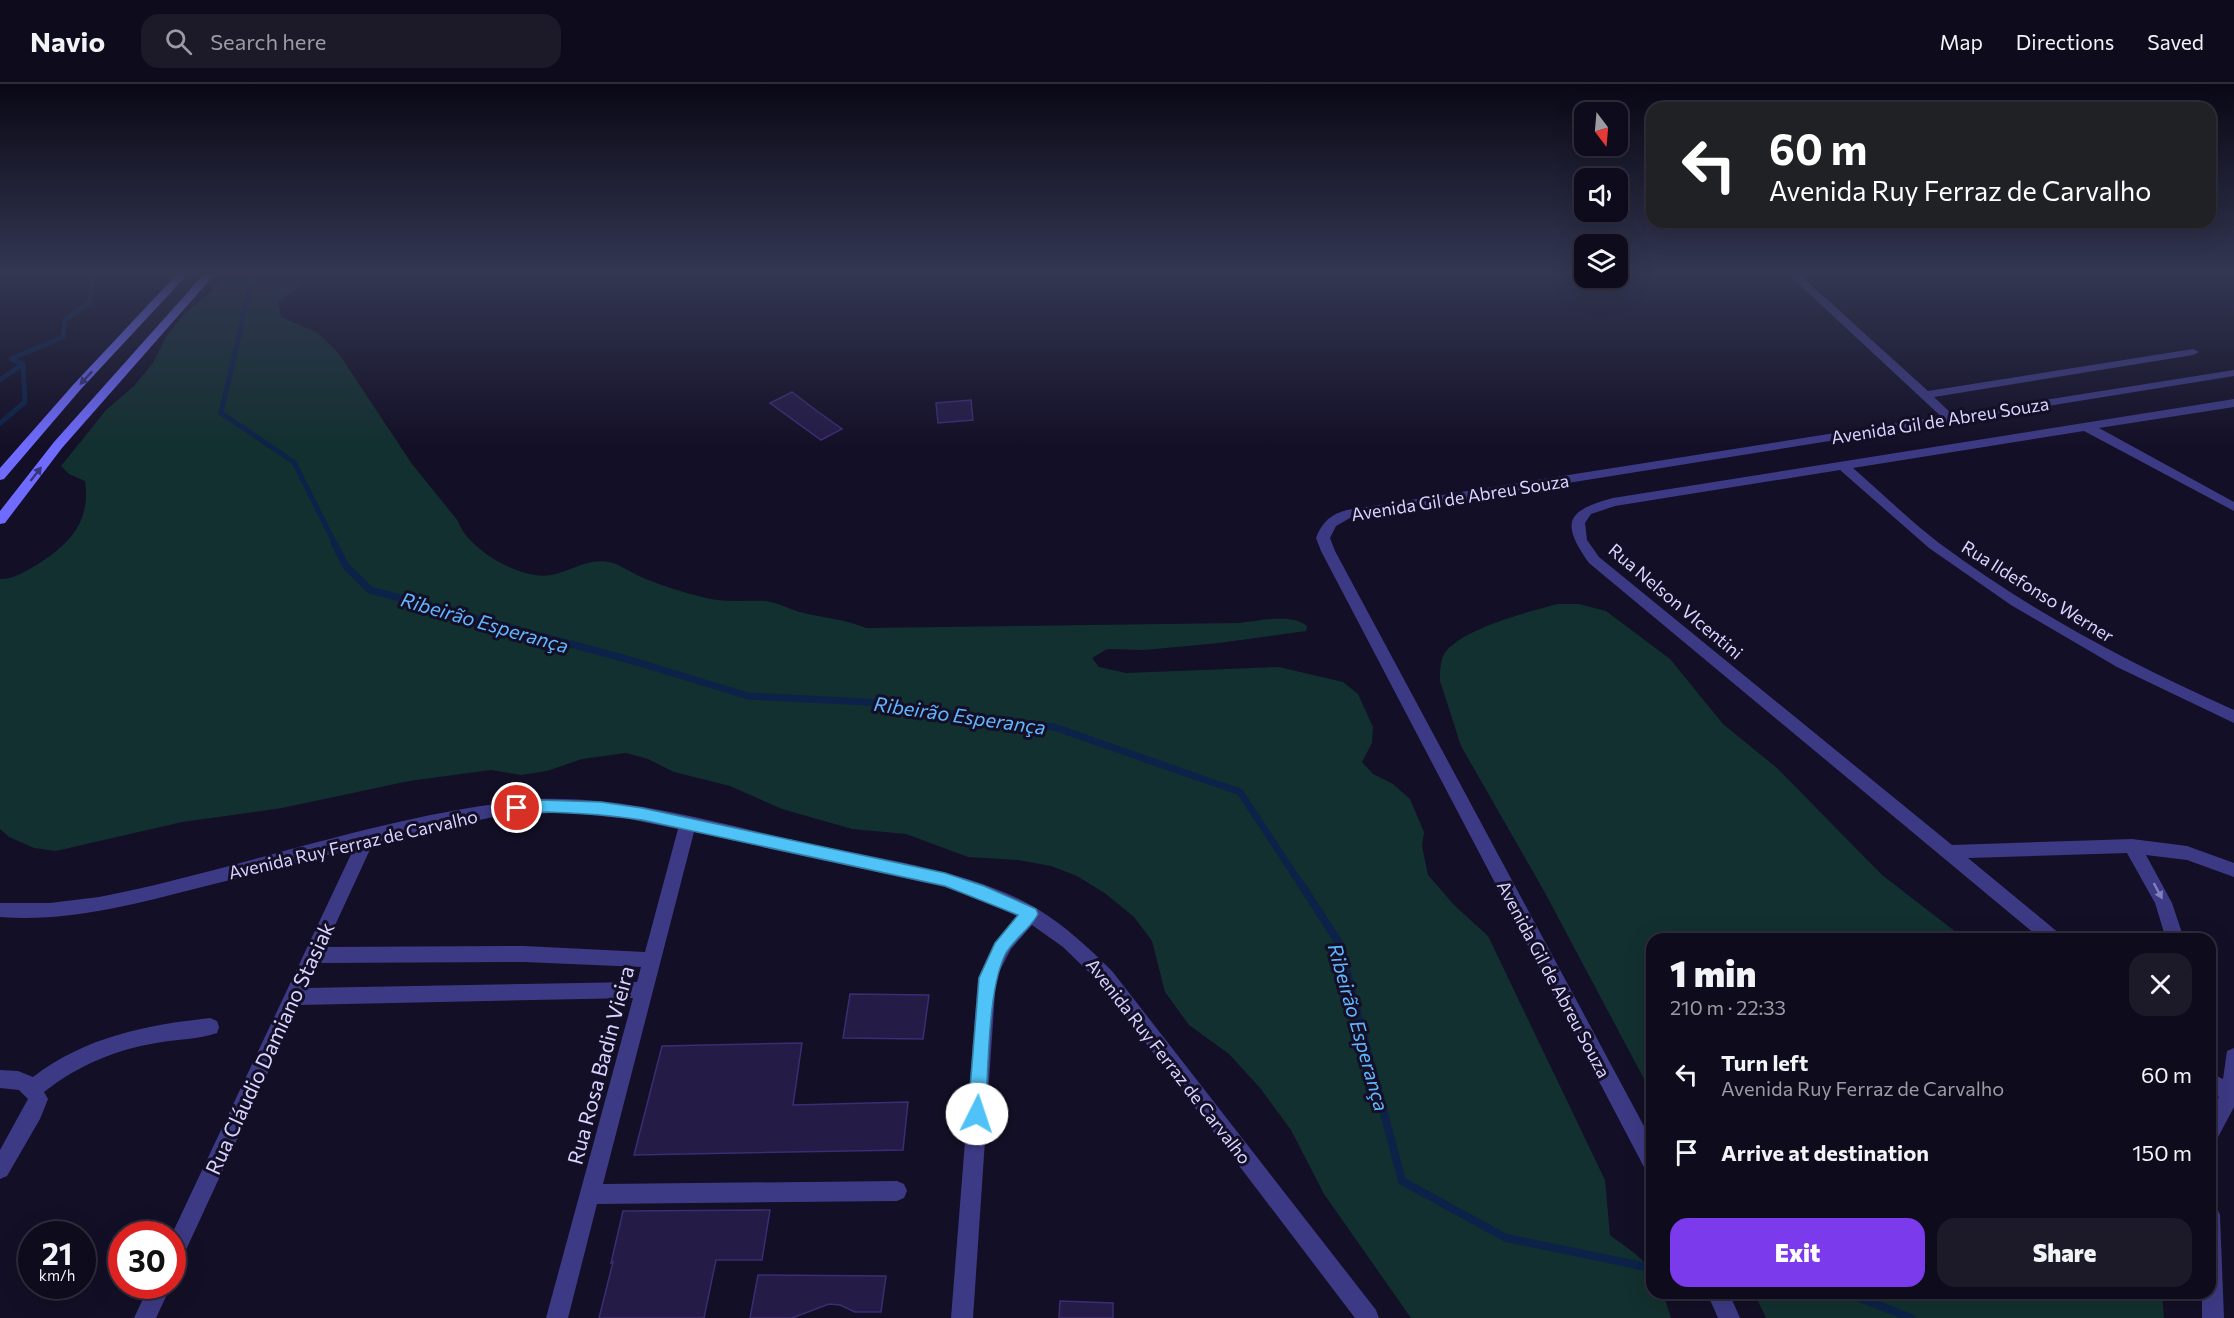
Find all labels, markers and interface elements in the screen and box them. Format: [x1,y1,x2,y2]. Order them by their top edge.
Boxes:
search box [141,14,561,68]
text: Navio [30,24,105,58]
icon: search [162,25,195,58]
text: Search here [210,28,326,55]
text: Map [1940,29,1983,54]
text: Directions [2016,29,2114,54]
text: Saved [2147,29,2204,54]
north arrow [1574,102,1628,156]
map controls [1574,102,1628,288]
text: 60 m [1769,122,1868,174]
icon: left [1670,126,1748,204]
button: sound [1574,168,1628,222]
text: Avenida Ruy Ferraz de Carvalho [1769,174,2151,207]
button: layers [1574,234,1628,288]
one-way arrow [80,370,93,385]
street label: Avenida Gil de Abreu Souza [1830,392,2050,448]
one-way arrow [29,466,42,482]
street label: Avenida Gil de Abreu Souza [1350,469,1570,525]
street label: Rua Ildefonso Werner [1958,535,2118,647]
street label: Rua Nelson VIcentini [1604,538,1748,664]
water label: Ribeirão Esperança [398,587,572,657]
water label: Ribeirão Esperança [872,691,1048,739]
pin [491,782,542,833]
icon: arrive [500,791,533,824]
street label: Avenida Ruy Ferraz de Carvalho [226,805,480,883]
street label: Avenida Gil de Abreu Souza [1493,877,1615,1081]
one-way arrow [2153,883,2163,900]
street label: Rua Cláudio Damiano Stasiak [199,918,339,1178]
water label: Ribeirão Esperança [1324,940,1394,1114]
text: 1 min [1670,950,1756,994]
button: close [2129,953,2192,1016]
street label: Avenida Ruy Ferraz de Carvalho [1082,954,1256,1168]
street label: Rua Rosa Badin Vieira [561,963,639,1167]
text: 210 m · 22:33 [1670,995,1786,1019]
text: Turn left [1721,1049,1808,1076]
icon: left [1670,1058,1703,1091]
text: 60 m [2141,1061,2192,1088]
text: Avenida Ruy Ferraz de Carvalho [1721,1076,2004,1100]
position arrow [945,1082,1009,1146]
icon: arrive [1670,1136,1703,1169]
text: Arrive at destination [1721,1139,1929,1166]
text: 150 m [2132,1139,2192,1166]
button: Exit [1670,1218,1925,1287]
button: Share [1937,1218,2192,1287]
speed limit sign: 30 [108,1221,186,1299]
text: 21 [42,1234,72,1271]
text: km/h [39,1266,75,1284]

